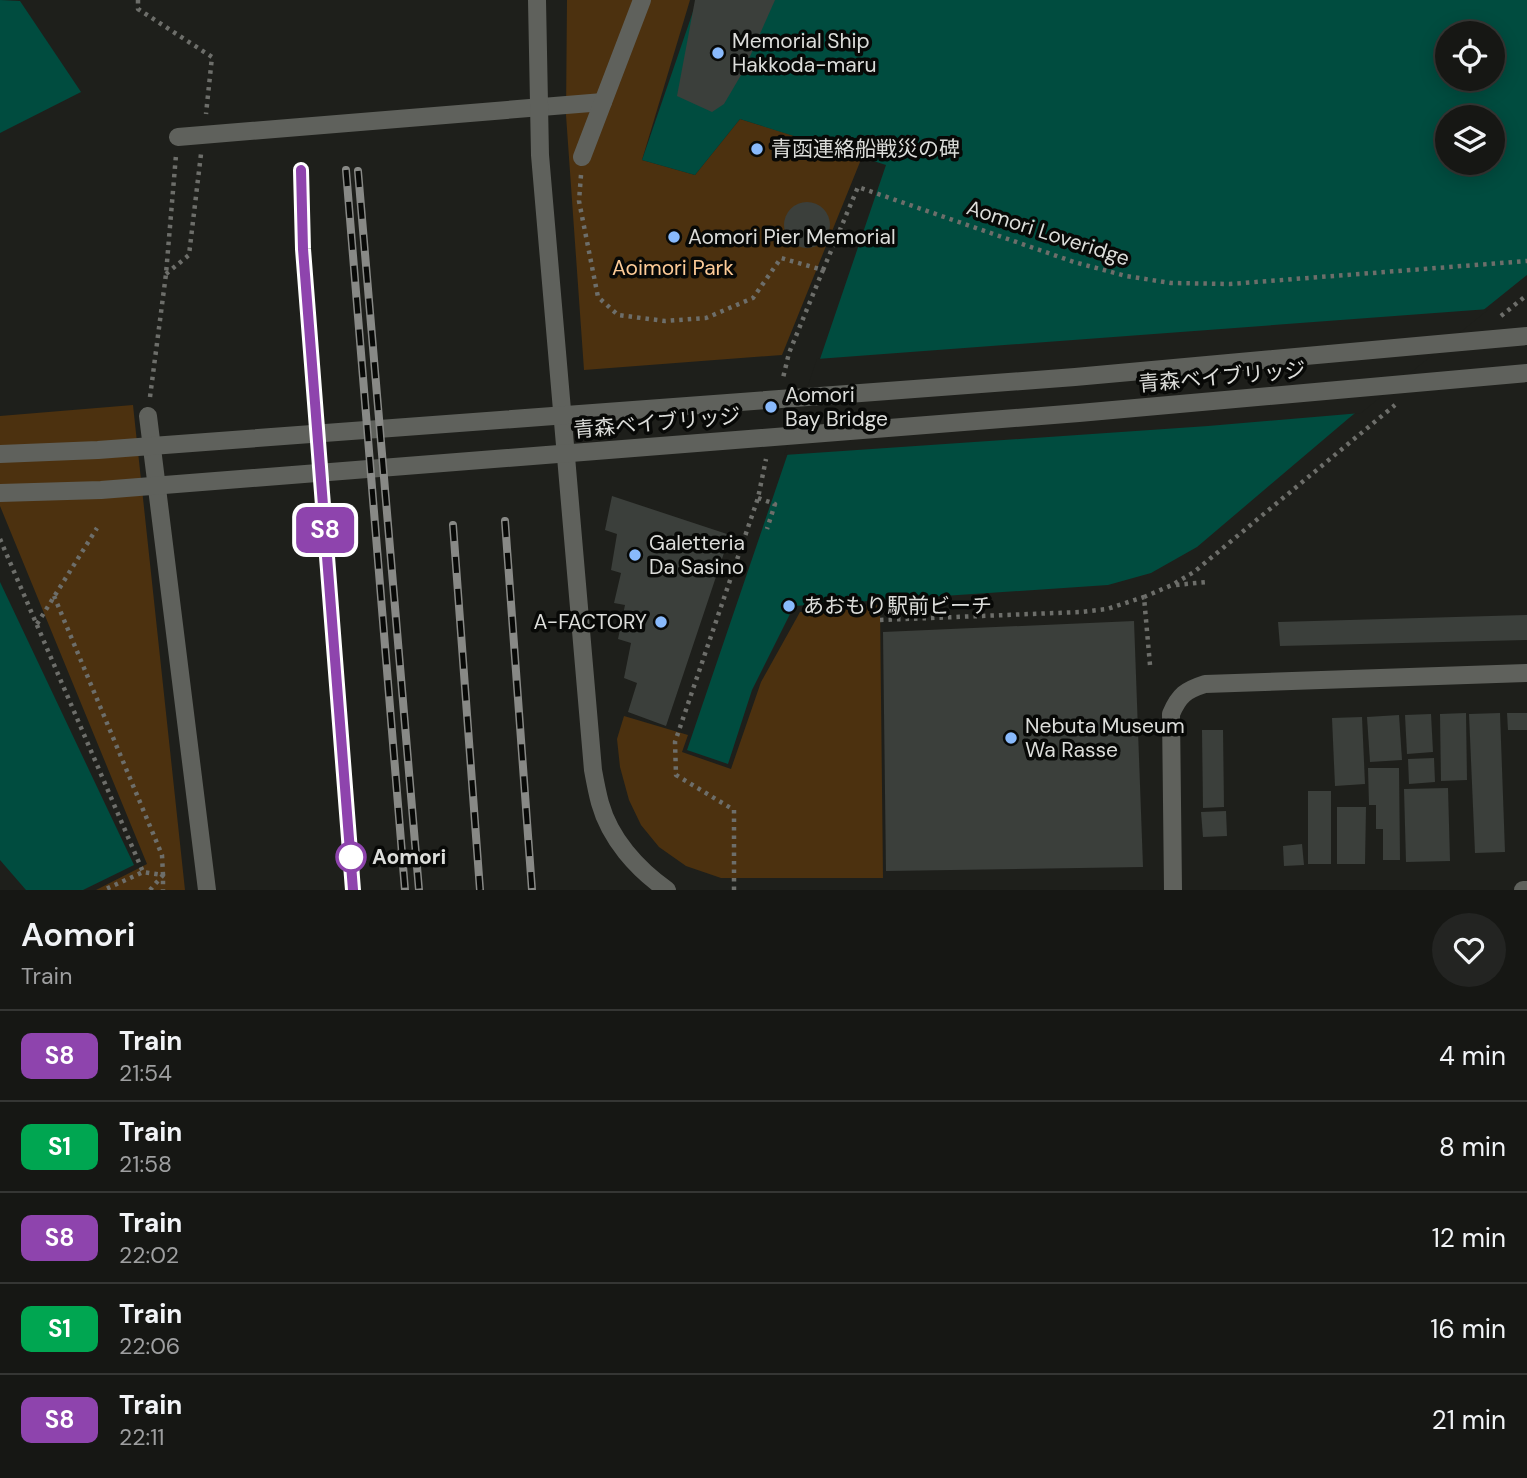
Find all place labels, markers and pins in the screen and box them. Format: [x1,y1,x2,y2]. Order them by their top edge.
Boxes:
place label: Memorial Ship Hakkoda-maru [732,27,876,79]
marker: Memorial Ship Hakkoda-maru [710,45,726,61]
place label: 青函連絡船戦災の碑 [771,135,960,163]
marker: 青函連絡船戦災の碑 [749,141,765,157]
place label: Aomori Pier Memorial [688,223,896,251]
marker: Aomori Pier Memorial [666,229,682,245]
place label: Aomori Bay Bridge [785,381,888,433]
marker: Aomori Bay Bridge [763,399,779,415]
place label: Galetteria Da Sasino [649,529,745,581]
marker: Galetteria Da Sasino [627,547,643,563]
place label: あおもり駅前ビーチ [803,592,992,620]
marker: あおもり駅前ビーチ [781,598,797,614]
place label: A-FACTORY [533,608,647,636]
marker: A-FACTORY [653,614,669,630]
place label: Nebuta Museum Wa Rasse [1025,712,1185,764]
marker: Nebuta Museum Wa Rasse [1003,730,1019,746]
marker: Aomori [336,842,366,872]
place label: Aomori [372,843,446,871]

